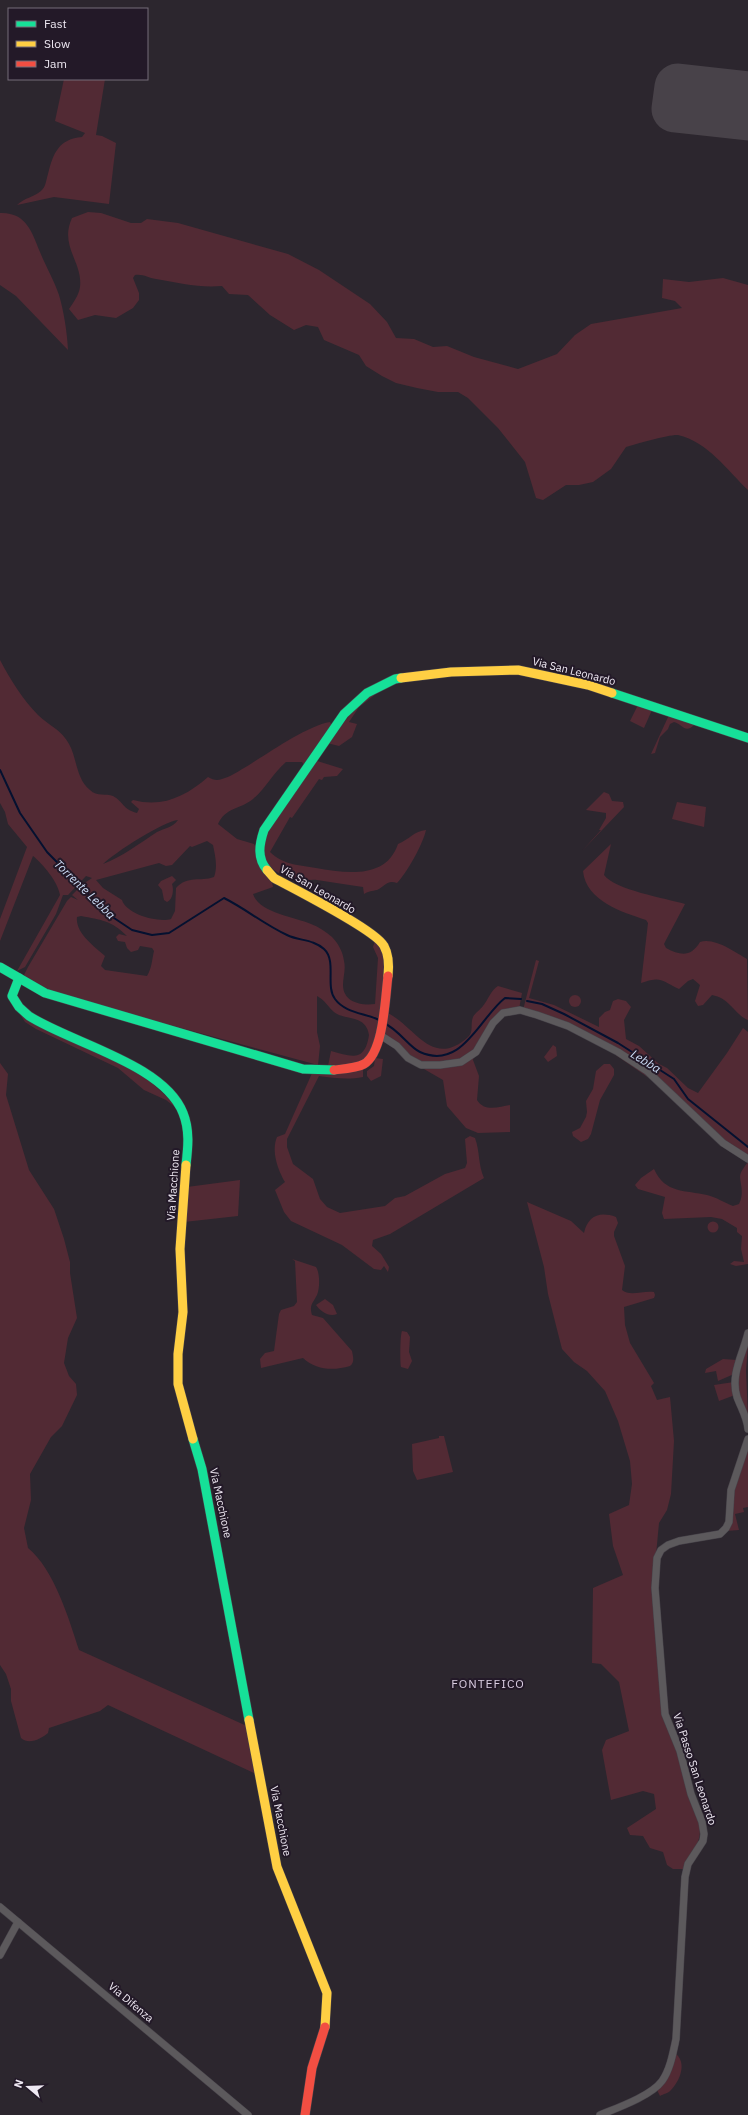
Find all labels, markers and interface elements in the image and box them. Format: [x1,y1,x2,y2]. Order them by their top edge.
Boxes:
legend [8,8,148,80]
text: Fast [44,16,67,31]
text: Slow [44,36,70,51]
text: Jam [44,56,67,71]
street label: Via San Leonardo [531,654,617,688]
water label: Torrente Lebba [51,856,119,922]
street label: Via San Leonardo [278,862,358,916]
water label: Lebba [628,1046,664,1076]
street label: Via Macchione [164,1149,182,1221]
street label: Via Macchione [207,1467,235,1539]
district label: FONTEFICO [451,1676,525,1691]
street label: Via Passo San Leonardo [670,1711,720,1827]
street label: Via Macchione [267,1785,295,1857]
street label: Via Difenza [105,1979,157,2025]
north arrow [8,2067,48,2107]
text: N [11,2078,26,2090]

